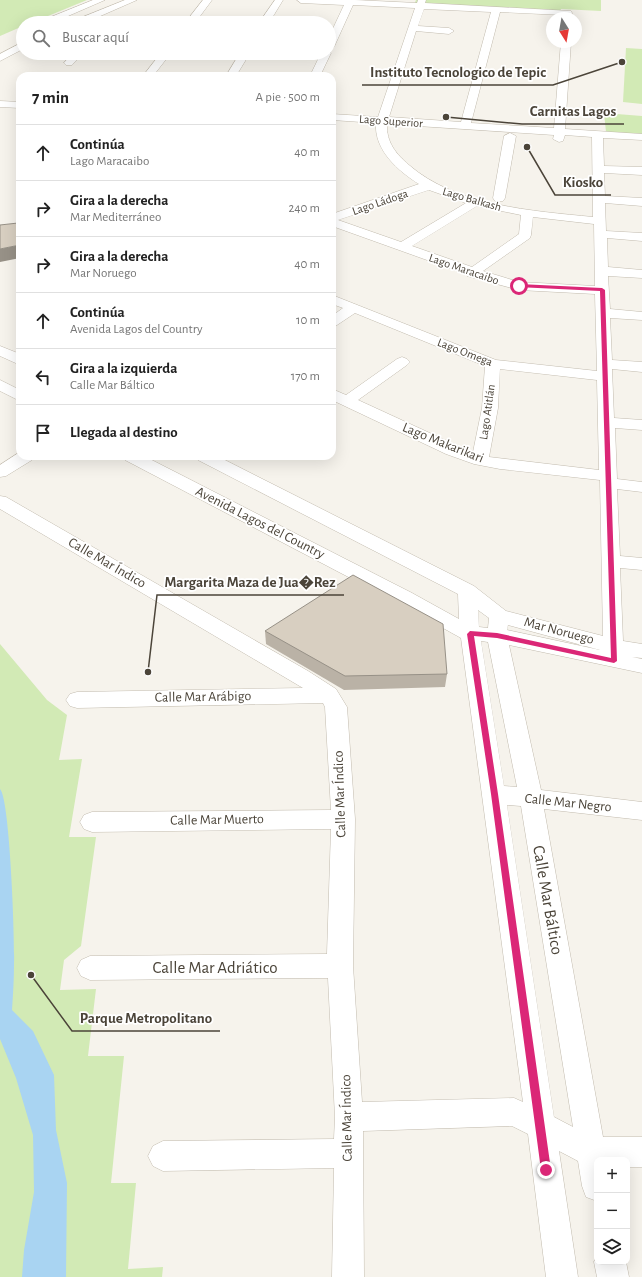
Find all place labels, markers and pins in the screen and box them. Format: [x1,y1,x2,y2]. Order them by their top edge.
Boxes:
callout: Instituto Tecnologico de Tepic [362,58,553,85]
callout: Carnitas Lagos [522,97,624,124]
callout: Kiosko [555,168,611,195]
callout: Margarita Maza de Jua�Rez [157,568,344,595]
callout: Parque Metropolitano [72,1004,220,1031]

